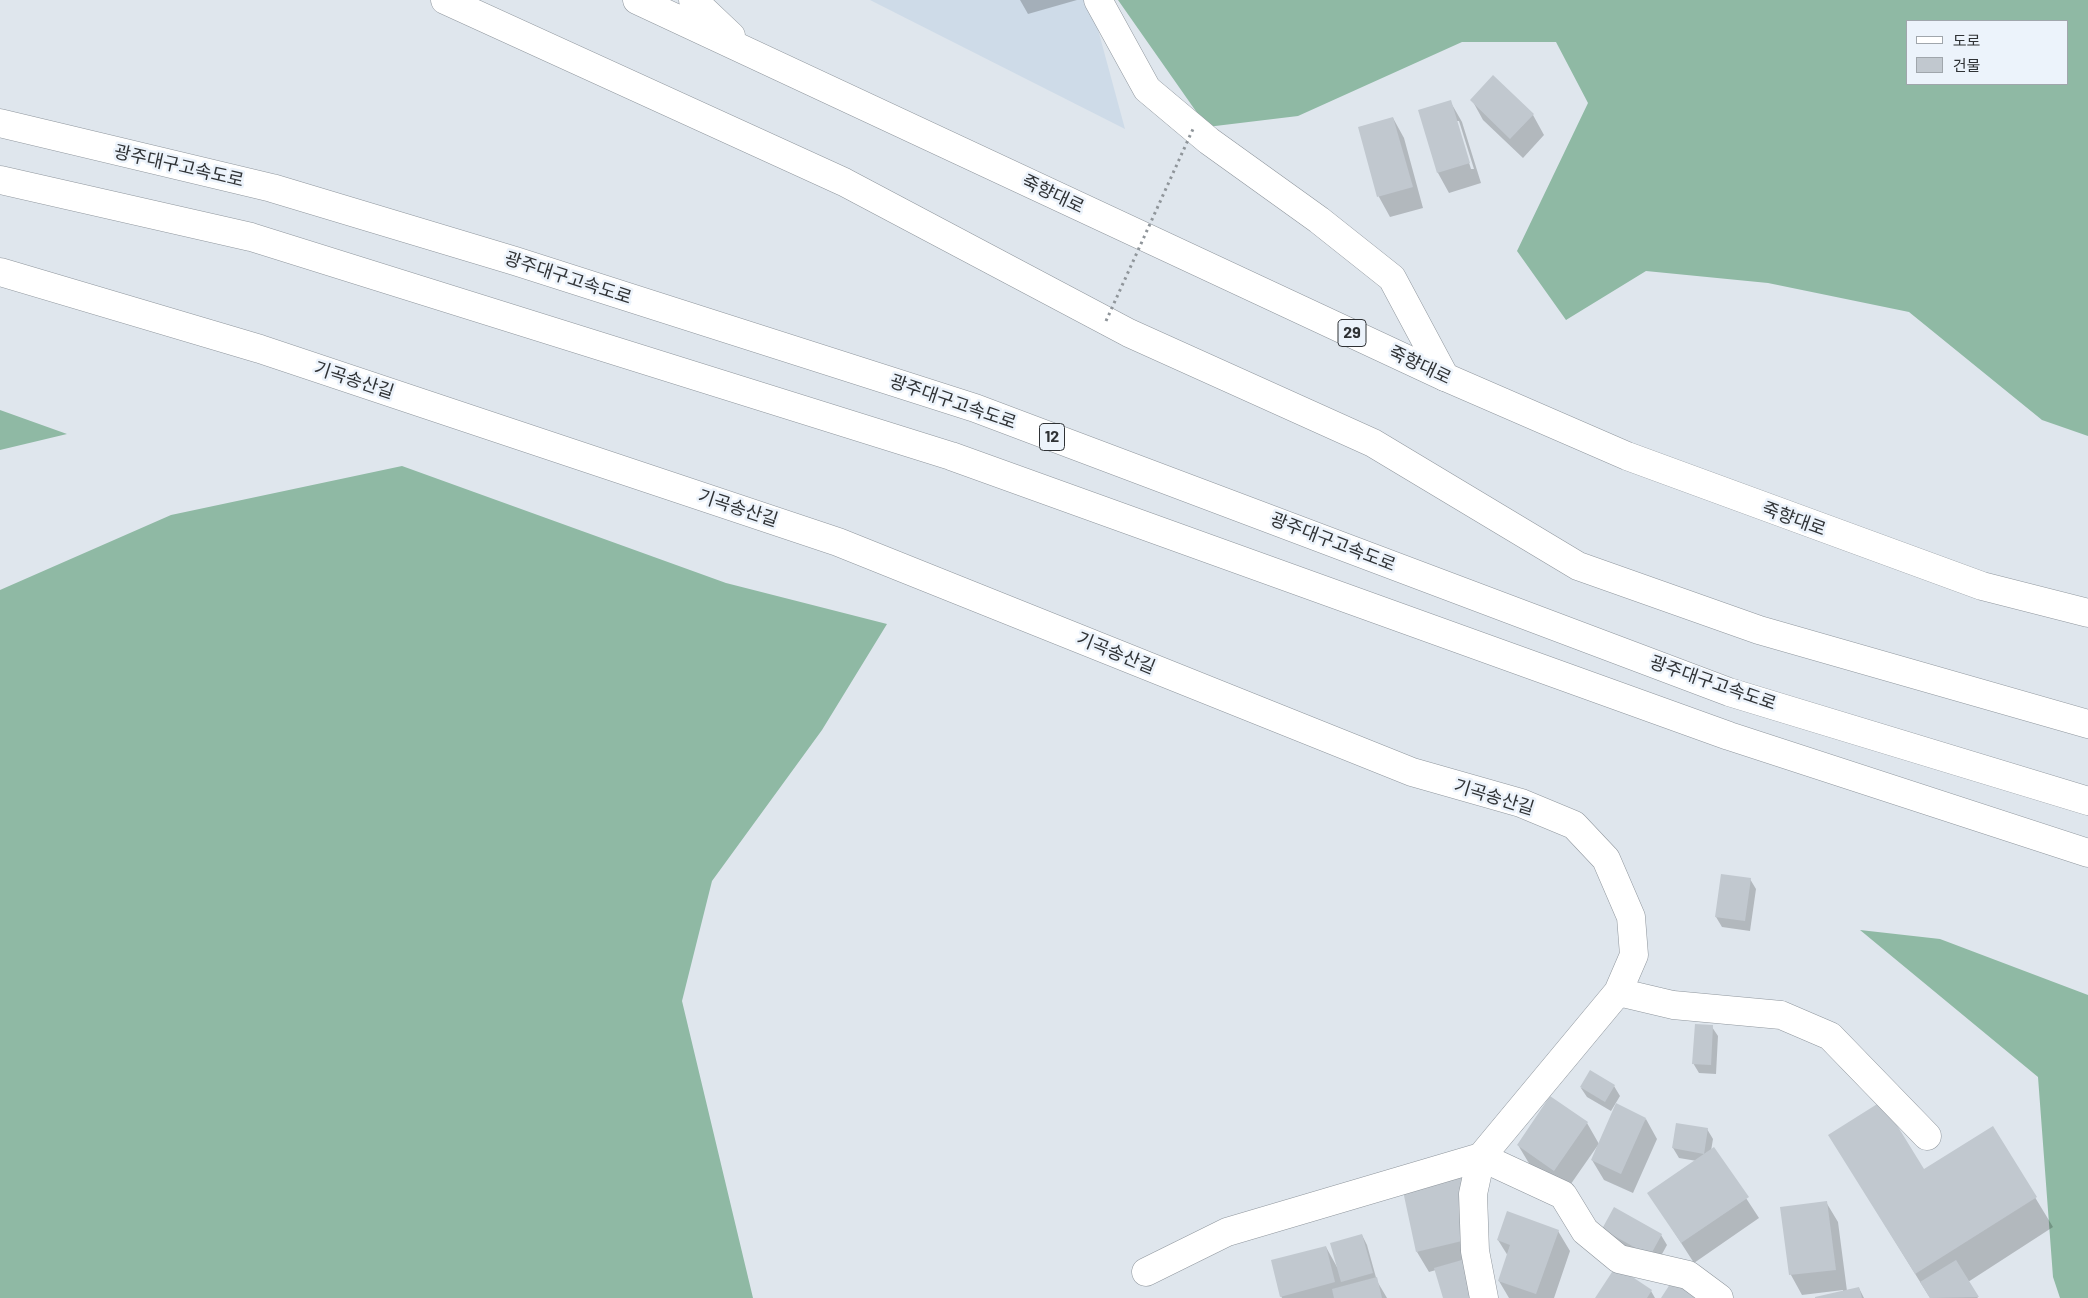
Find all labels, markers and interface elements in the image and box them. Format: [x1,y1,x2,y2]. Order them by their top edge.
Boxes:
legend [1906,20,2068,85]
text: 도로 [1953,31,1981,49]
text: 건물 [1953,56,1981,74]
street label: 광주대구고속도로 [112,141,246,191]
street label: 죽향대로 [1018,170,1088,218]
street label: 광주대구고속도로 [502,247,634,309]
road number: 29 [1338,319,1366,346]
street label: 죽향대로 [1385,341,1455,389]
street label: 기곡송산길 [311,357,397,403]
street label: 광주대구고속도로 [887,370,1019,434]
road number: 12 [1040,424,1064,451]
street label: 기곡송산길 [695,485,781,531]
street label: 죽향대로 [1759,498,1829,540]
street label: 광주대구고속도로 [1267,508,1399,576]
street label: 기곡송산길 [1074,627,1158,679]
street label: 광주대구고속도로 [1647,651,1779,715]
street label: 기곡송산길 [1451,775,1537,819]

